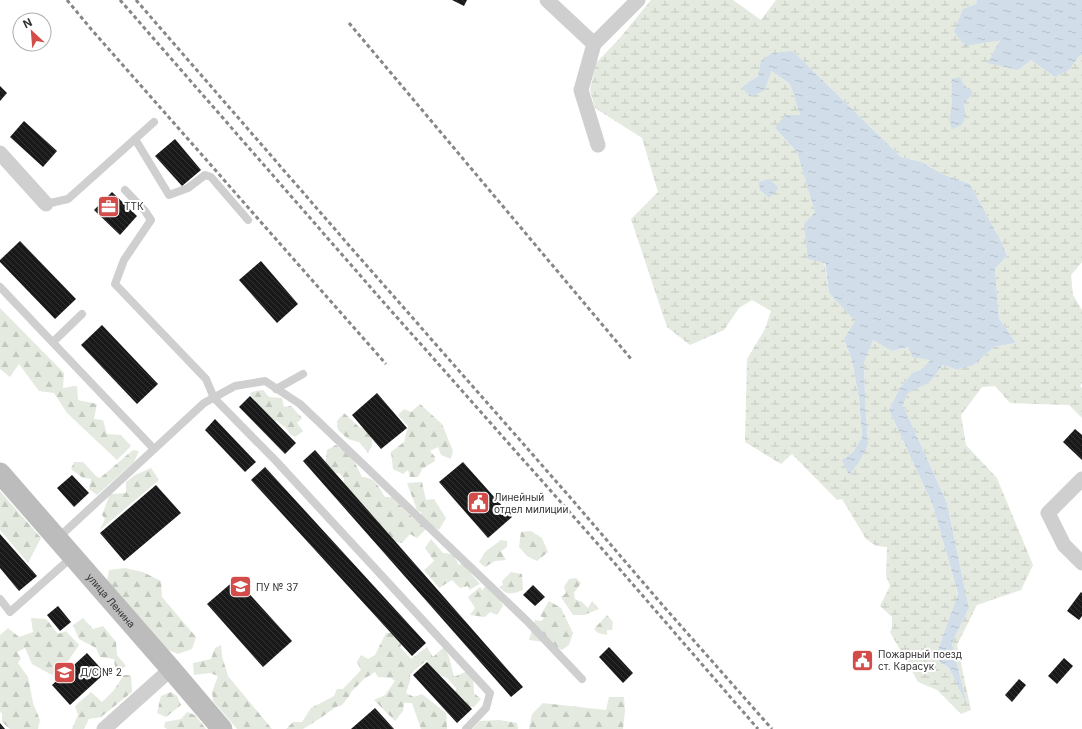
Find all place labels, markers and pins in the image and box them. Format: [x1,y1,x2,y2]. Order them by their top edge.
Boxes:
office icon: ТТК [96,193,122,219]
place label: ТТК [124,200,144,212]
public building icon: Линейный отдел милиции [465,490,491,516]
place label: Линейный отдел милиции [494,491,568,515]
school or university icon: ПУ № 37 [227,574,253,600]
place label: ПУ № 37 [256,581,298,593]
public building icon: Пожарный поезд ст. Карасук [849,647,875,673]
place label: Пожарный поезд ст. Карасук [878,648,962,672]
school or university icon: Д/С № 2 [51,659,77,685]
place label: Д/С № 2 [80,666,122,678]

